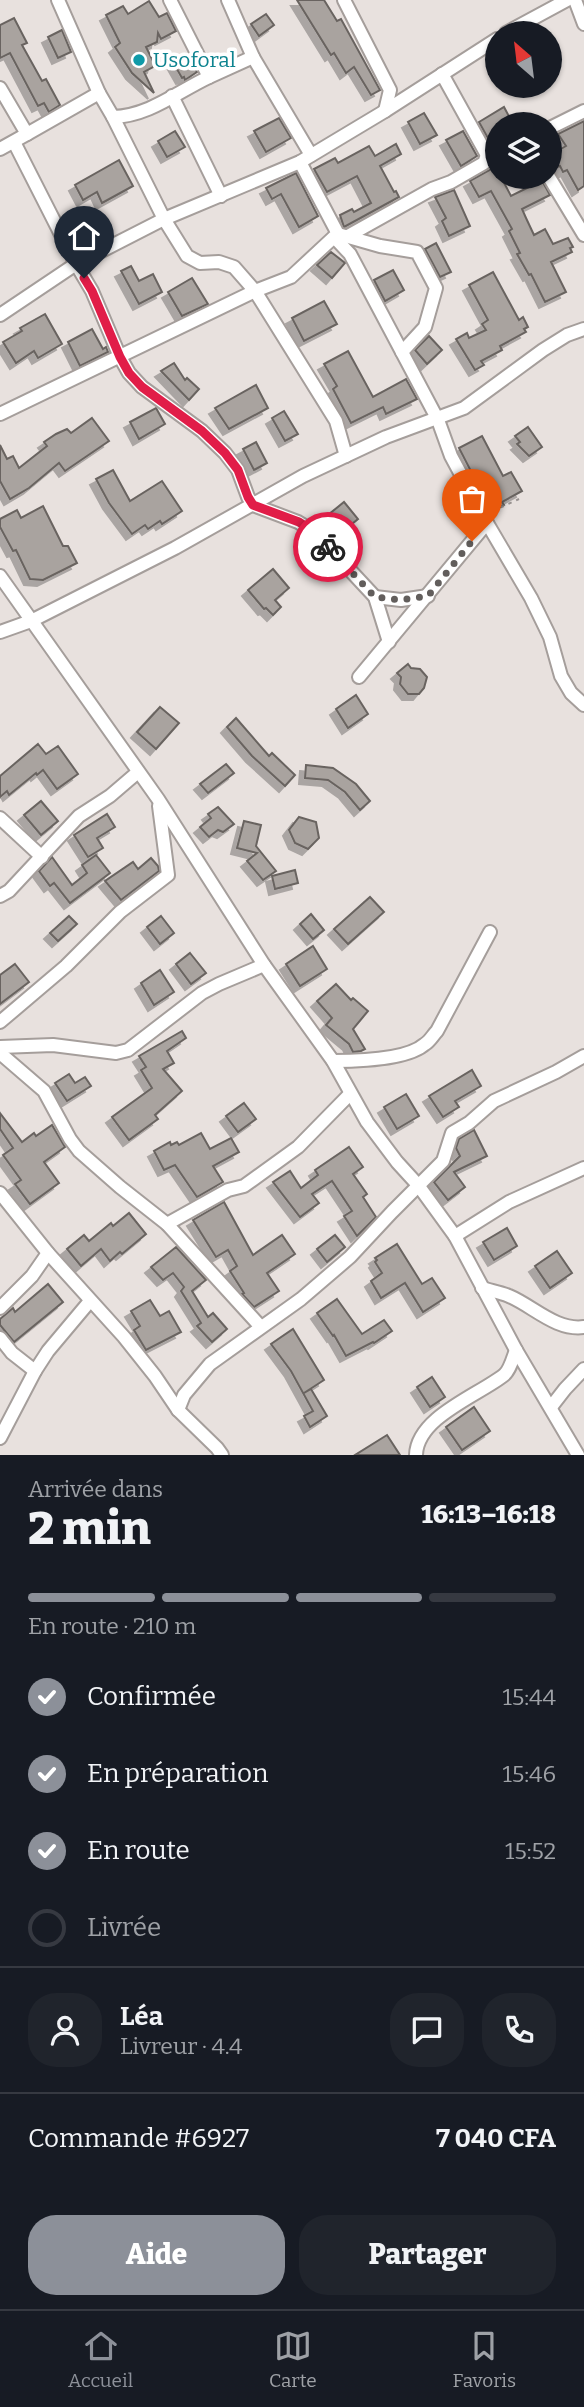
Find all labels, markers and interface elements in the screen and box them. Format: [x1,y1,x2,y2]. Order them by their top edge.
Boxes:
north arrow [485,21,562,98]
map controls [485,21,562,189]
place label: Usoforal [153,47,236,73]
marker: Usoforal [131,52,147,68]
button: layers [485,112,562,189]
pin [54,206,114,278]
icon: home [65,217,103,255]
pin [442,469,502,541]
icon: bag [453,480,491,518]
courier [293,512,363,582]
icon: bike [309,528,347,566]
text: Arrivée dans [28,1475,163,1503]
text: 16:13–16:18 [421,1499,556,1530]
text: 2 min [28,1501,151,1556]
text: En route · 210 m [28,1612,196,1640]
icon: check [28,1678,66,1716]
text: Confirmée [87,1681,216,1712]
text: 15:44 [503,1683,556,1711]
icon: check [28,1755,66,1793]
text: En préparation [87,1758,268,1789]
text: 15:46 [503,1760,556,1788]
icon: check [28,1832,66,1870]
text: En route [87,1835,190,1866]
text: 15:52 [505,1837,556,1865]
text: Livrée [87,1912,161,1943]
button: person [28,1993,102,2067]
button: chat [390,1993,464,2067]
button: phone [482,1993,556,2067]
text: Léa [120,2001,163,2032]
text: Livreur · 4.4 [120,2032,242,2060]
text: Commande #6927 [28,2123,249,2154]
text: 7 040 CFA [436,2123,556,2154]
button: Aide [28,2215,285,2295]
button: Partager [299,2215,556,2295]
tab: Accueil [68,2327,133,2392]
tab: Carte [269,2327,317,2392]
tab: Favoris [453,2327,516,2392]

